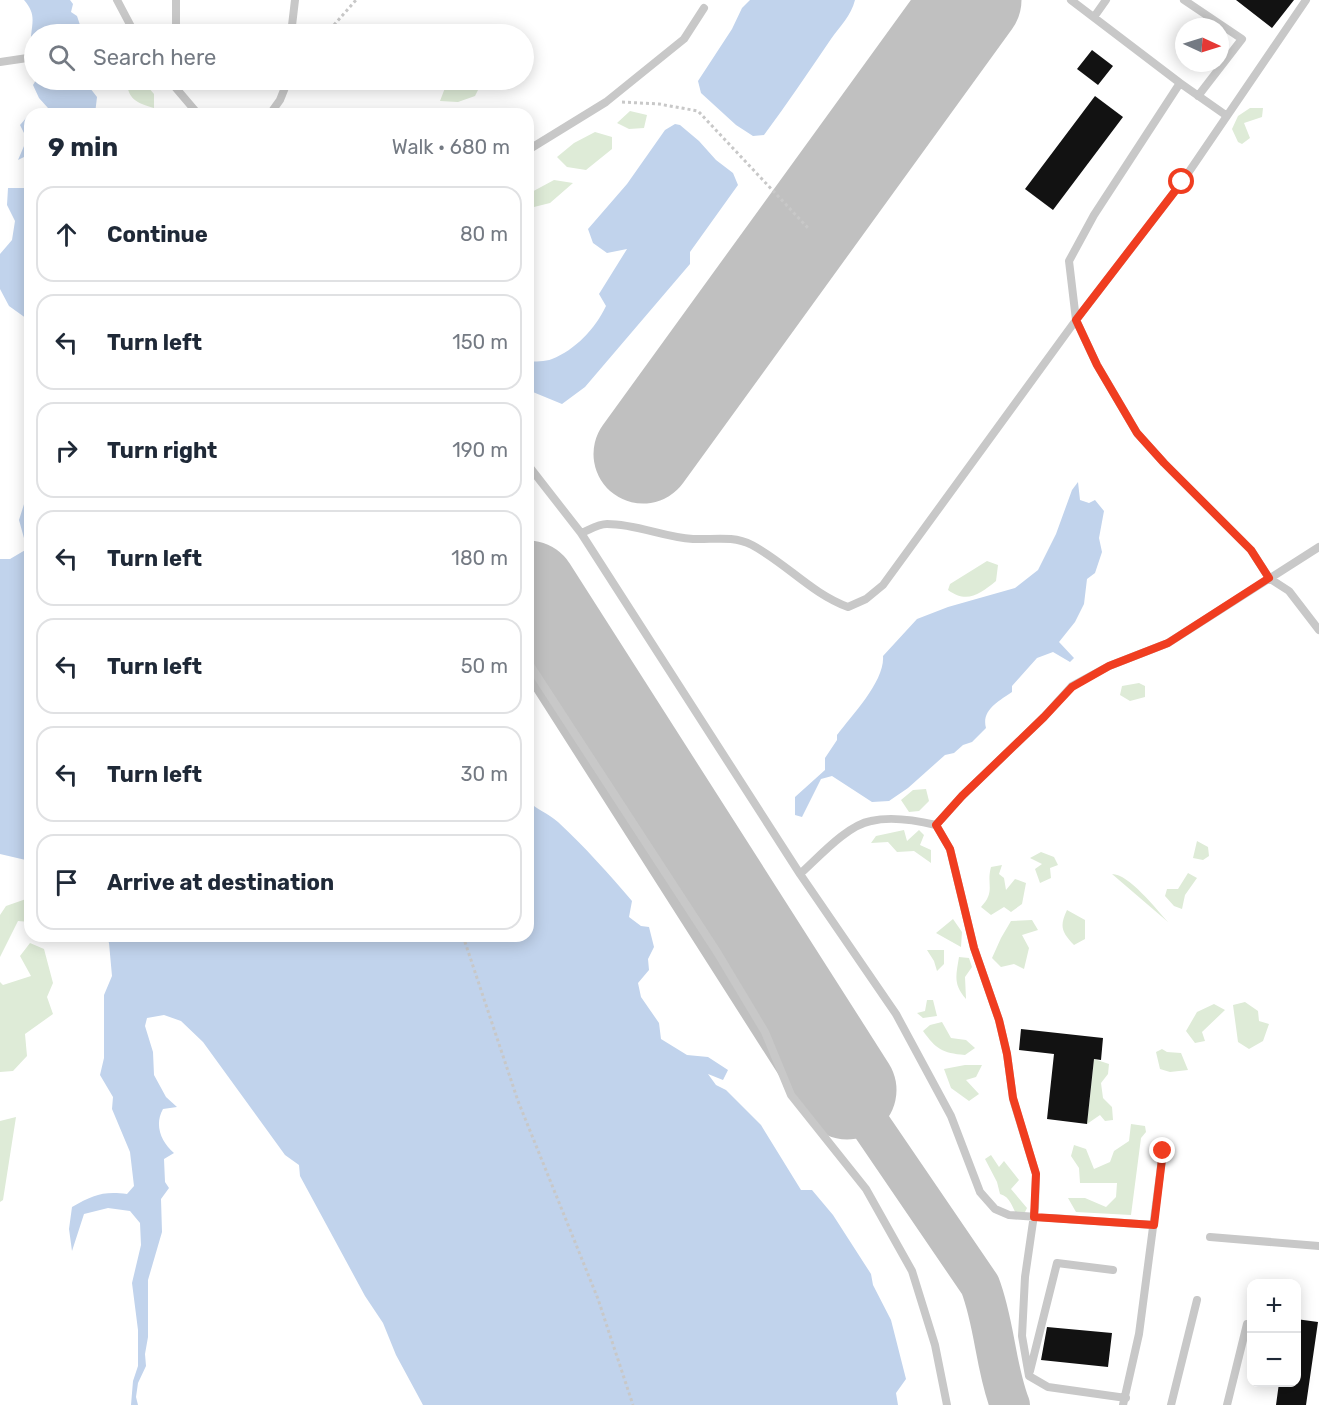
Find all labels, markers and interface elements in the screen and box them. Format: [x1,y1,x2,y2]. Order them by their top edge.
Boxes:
north arrow [1175,18,1229,72]
search box [24,24,534,90]
icon: search [45,41,78,74]
text: Search here [93,44,216,71]
text: 9 min [48,132,118,163]
text: Walk · 680 m [392,135,510,159]
route start [1168,168,1194,194]
icon: ahead [50,218,83,251]
text: Continue [107,221,208,248]
text: 80 m [460,222,508,246]
icon: left [50,326,83,359]
text: Turn left [107,329,202,356]
text: 150 m [452,330,508,354]
icon: right [50,434,83,467]
text: Turn right [107,437,217,464]
text: 190 m [452,438,508,462]
icon: left [50,542,83,575]
text: Turn left [107,545,202,572]
text: 180 m [451,546,508,570]
icon: left [50,650,83,683]
text: Turn left [107,653,202,680]
text: 50 m [461,654,508,678]
icon: left [50,758,83,791]
text: Turn left [107,761,202,788]
text: 30 m [461,762,508,786]
icon: arrive [50,866,83,899]
text: Arrive at destination [107,869,334,896]
route end [1149,1137,1175,1163]
map controls [1247,1279,1301,1387]
button: + [1247,1279,1301,1333]
button: − [1247,1333,1301,1387]

